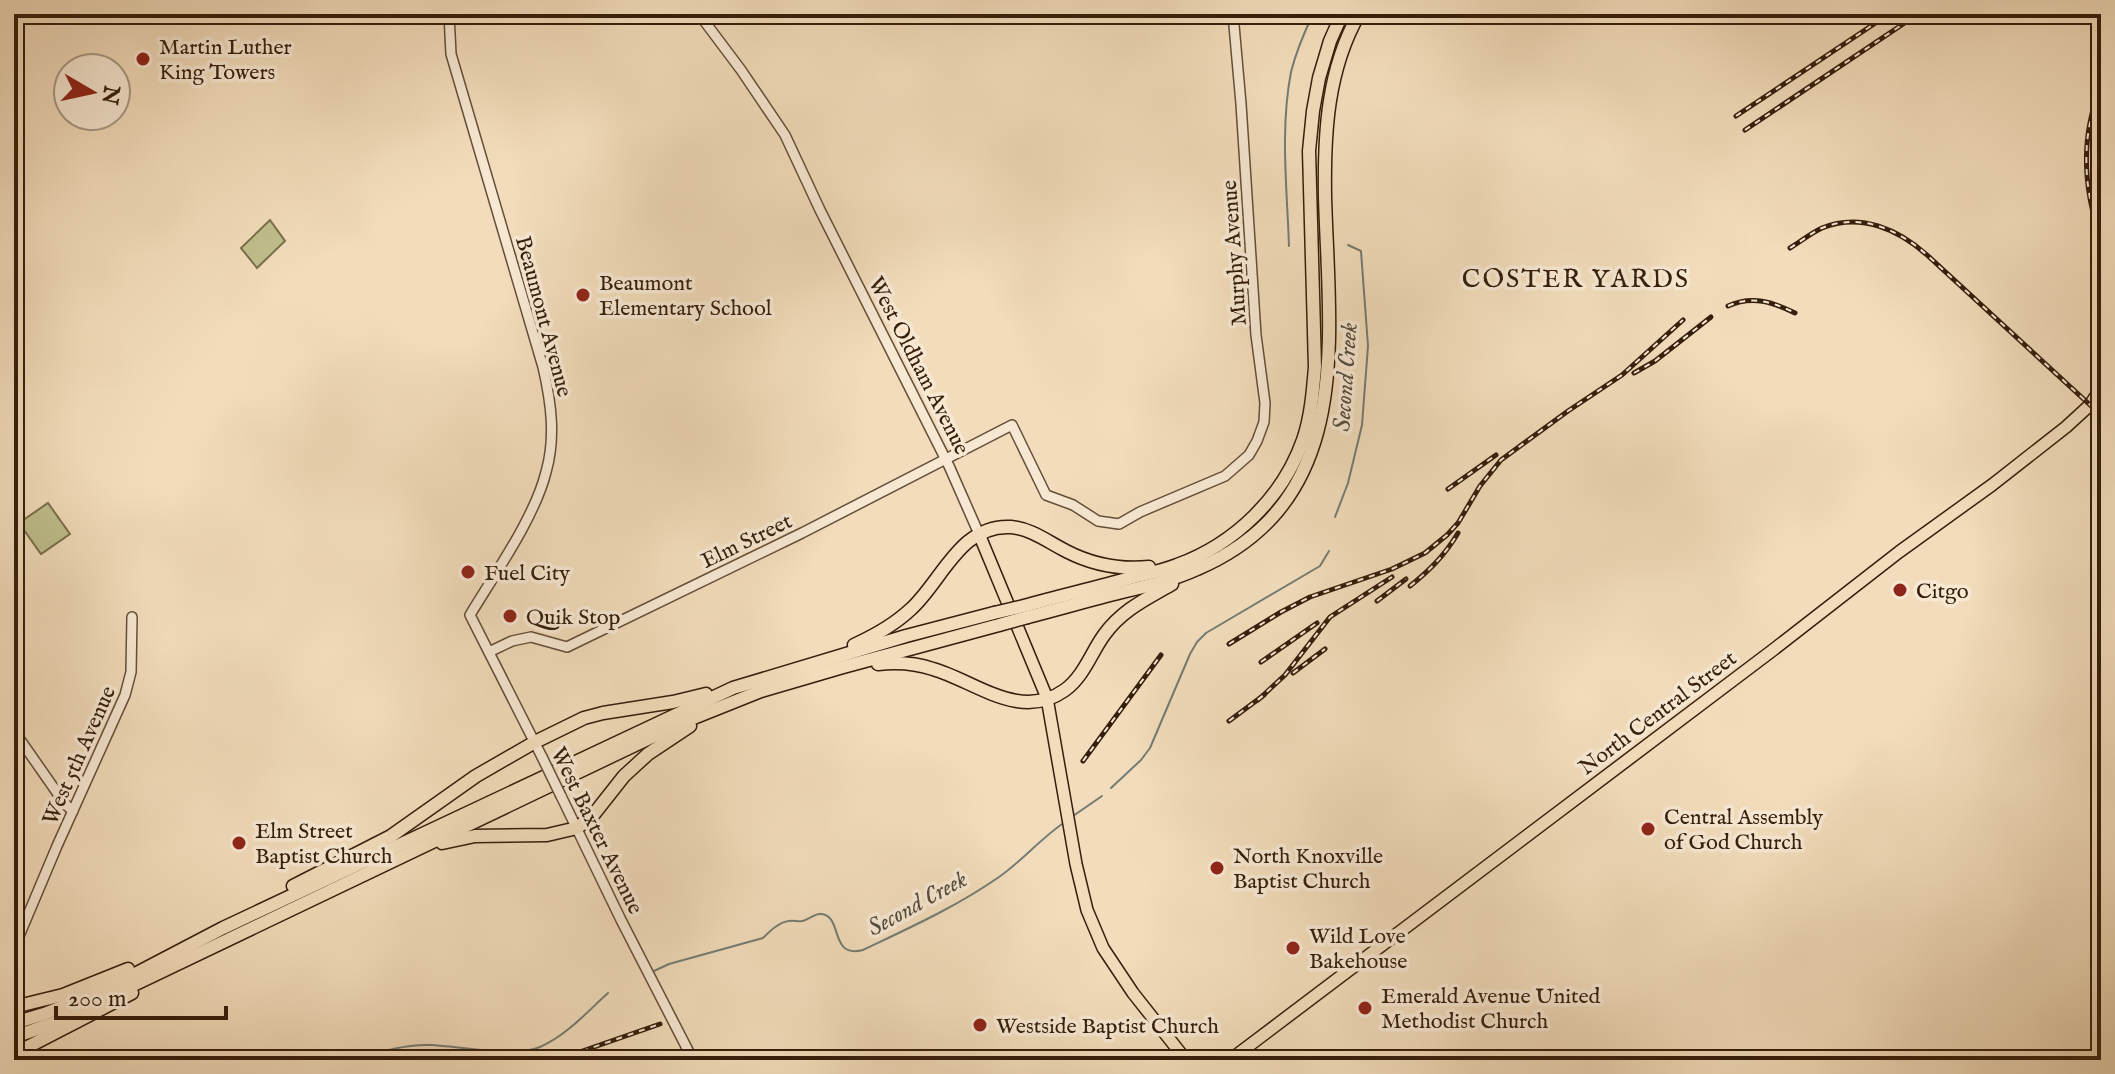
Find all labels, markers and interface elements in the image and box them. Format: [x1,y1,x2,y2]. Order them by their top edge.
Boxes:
place label: Martin Luther King Towers [159,34,292,87]
marker: Martin Luther King Towers [134,50,152,68]
north arrow [52,52,132,132]
text: N [94,82,125,106]
street label: Murphy Avenue [1216,179,1254,327]
street label: Beaumont Avenue [508,233,578,400]
district label: COSTER YARDS [1462,263,1690,296]
place label: Beaumont Elementary School [599,270,772,323]
street label: West Oldham Avenue [861,272,975,460]
marker: Beaumont Elementary School [574,286,592,304]
water label: Second Creek [1327,321,1366,433]
street label: Elm Street [697,508,797,576]
place label: Fuel City [484,560,570,588]
marker: Fuel City [459,563,477,581]
place label: Citgo [1916,578,1969,606]
marker: Citgo [1891,581,1909,599]
place label: Quik Stop [526,604,621,632]
marker: Quik Stop [501,607,519,625]
street label: North Central Street [1574,645,1743,782]
street label: West 5th Avenue [37,682,123,830]
street label: West Baxter Avenue [544,743,649,919]
place label: Central Assembly of God Church [1664,804,1823,857]
place label: Elm Street Baptist Church [255,818,393,871]
marker: Central Assembly of God Church [1639,820,1657,838]
marker: Elm Street Baptist Church [230,834,248,852]
place label: North Knoxville Baptist Church [1233,843,1383,896]
marker: North Knoxville Baptist Church [1208,859,1226,877]
water label: Second Creek [862,864,973,944]
place label: Wild Love Bakehouse [1309,923,1407,976]
marker: Wild Love Bakehouse [1284,939,1302,957]
scale bar [56,970,226,1020]
place label: Emerald Avenue United Methodist Church [1381,983,1601,1036]
text: 200 m [68,984,127,1015]
marker: Emerald Avenue United Methodist Church [1356,999,1374,1017]
place label: Westside Baptist Church [996,1013,1219,1041]
marker: Westside Baptist Church [971,1016,989,1034]

